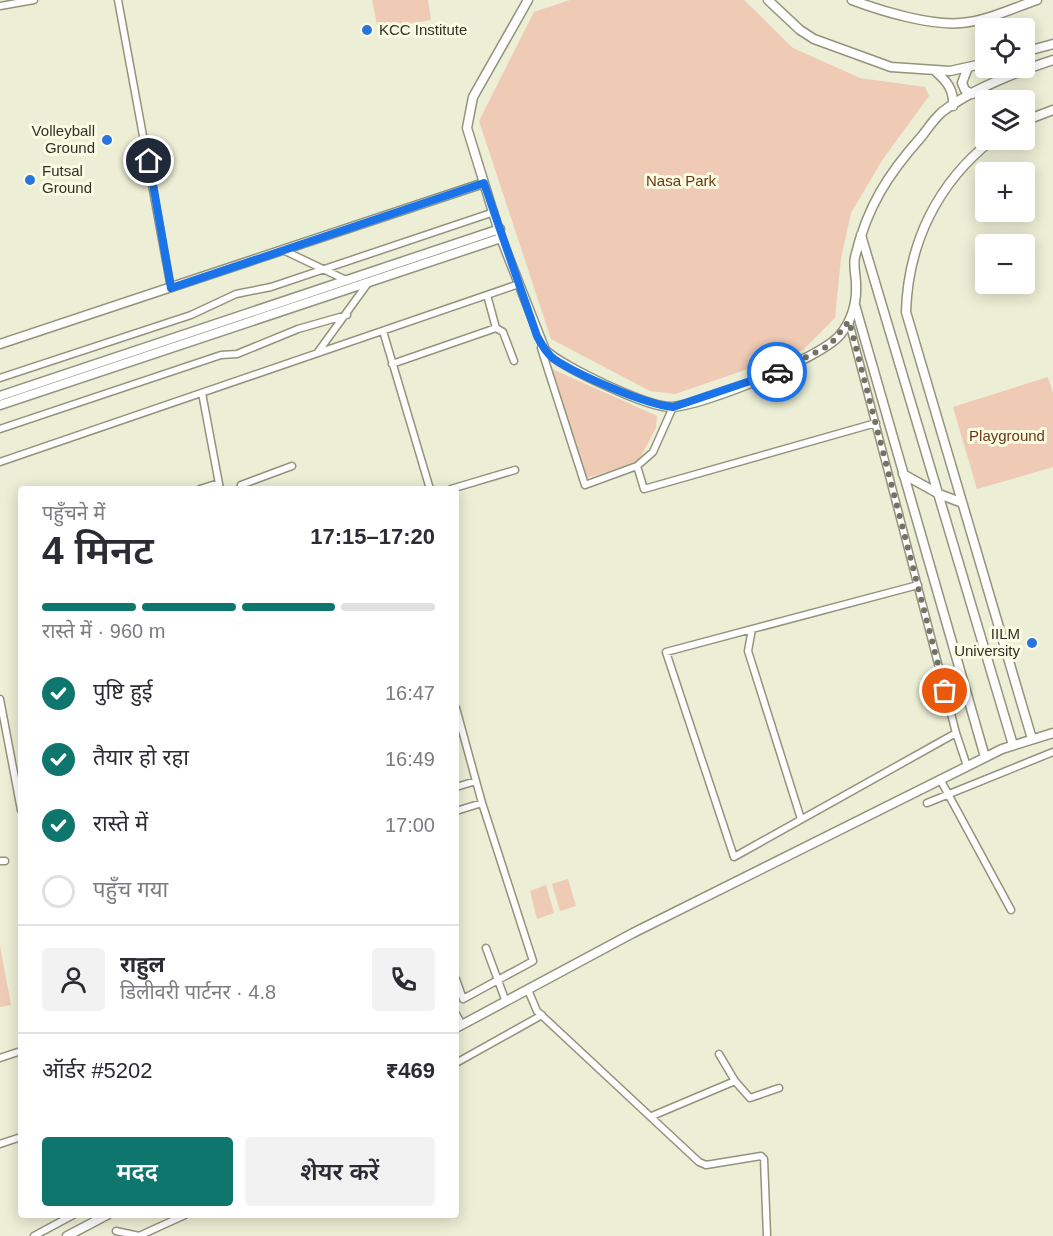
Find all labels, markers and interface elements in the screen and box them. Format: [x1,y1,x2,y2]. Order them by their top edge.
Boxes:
map controls [975,18,1035,294]
button: locate [975,18,1035,78]
place label: KCC Institute [379,21,467,38]
marker: KCC Institute [360,23,374,37]
button: layers [975,90,1035,150]
place label: Volleyball Ground [32,122,95,156]
marker: Volleyball Ground [100,133,114,147]
pin [123,135,174,186]
icon: home [132,144,165,177]
place label: Futsal Ground [42,162,92,196]
button: + [975,162,1035,222]
park label: Nasa Park [646,172,717,189]
marker: Futsal Ground [23,173,37,187]
button: − [975,234,1035,294]
courier [747,342,807,402]
icon: car [761,356,794,389]
park label: Playground [969,427,1045,444]
text: पहुँचने में [42,502,105,524]
text: 17:15–17:20 [310,524,435,549]
text: 4 मिनट [42,529,154,572]
text: रास्ते में · 960 m [42,620,165,642]
place label: IILM University [954,625,1020,659]
marker: IILM University [1025,636,1039,650]
pin [919,665,970,716]
icon: bag [928,674,961,707]
icon: check [42,677,75,710]
text: पुष्टि हुई [93,679,153,704]
text: 16:47 [385,682,435,704]
icon: check [42,743,75,776]
text: तैयार हो रहा [93,745,189,770]
text: 16:49 [385,748,435,770]
icon: check [42,809,75,842]
text: रास्ते में [93,811,148,836]
text: 17:00 [385,814,435,836]
text: पहुँच गया [93,877,168,902]
button: person [42,948,105,1011]
button: phone [372,948,435,1011]
text: राहुल [120,952,165,977]
text: डिलीवरी पार्टनर · 4.8 [120,981,276,1003]
text: ऑर्डर #5202 [42,1058,153,1083]
text: ₹469 [386,1058,435,1083]
button: मदद [42,1137,233,1206]
button: शेयर करें [245,1137,435,1206]

